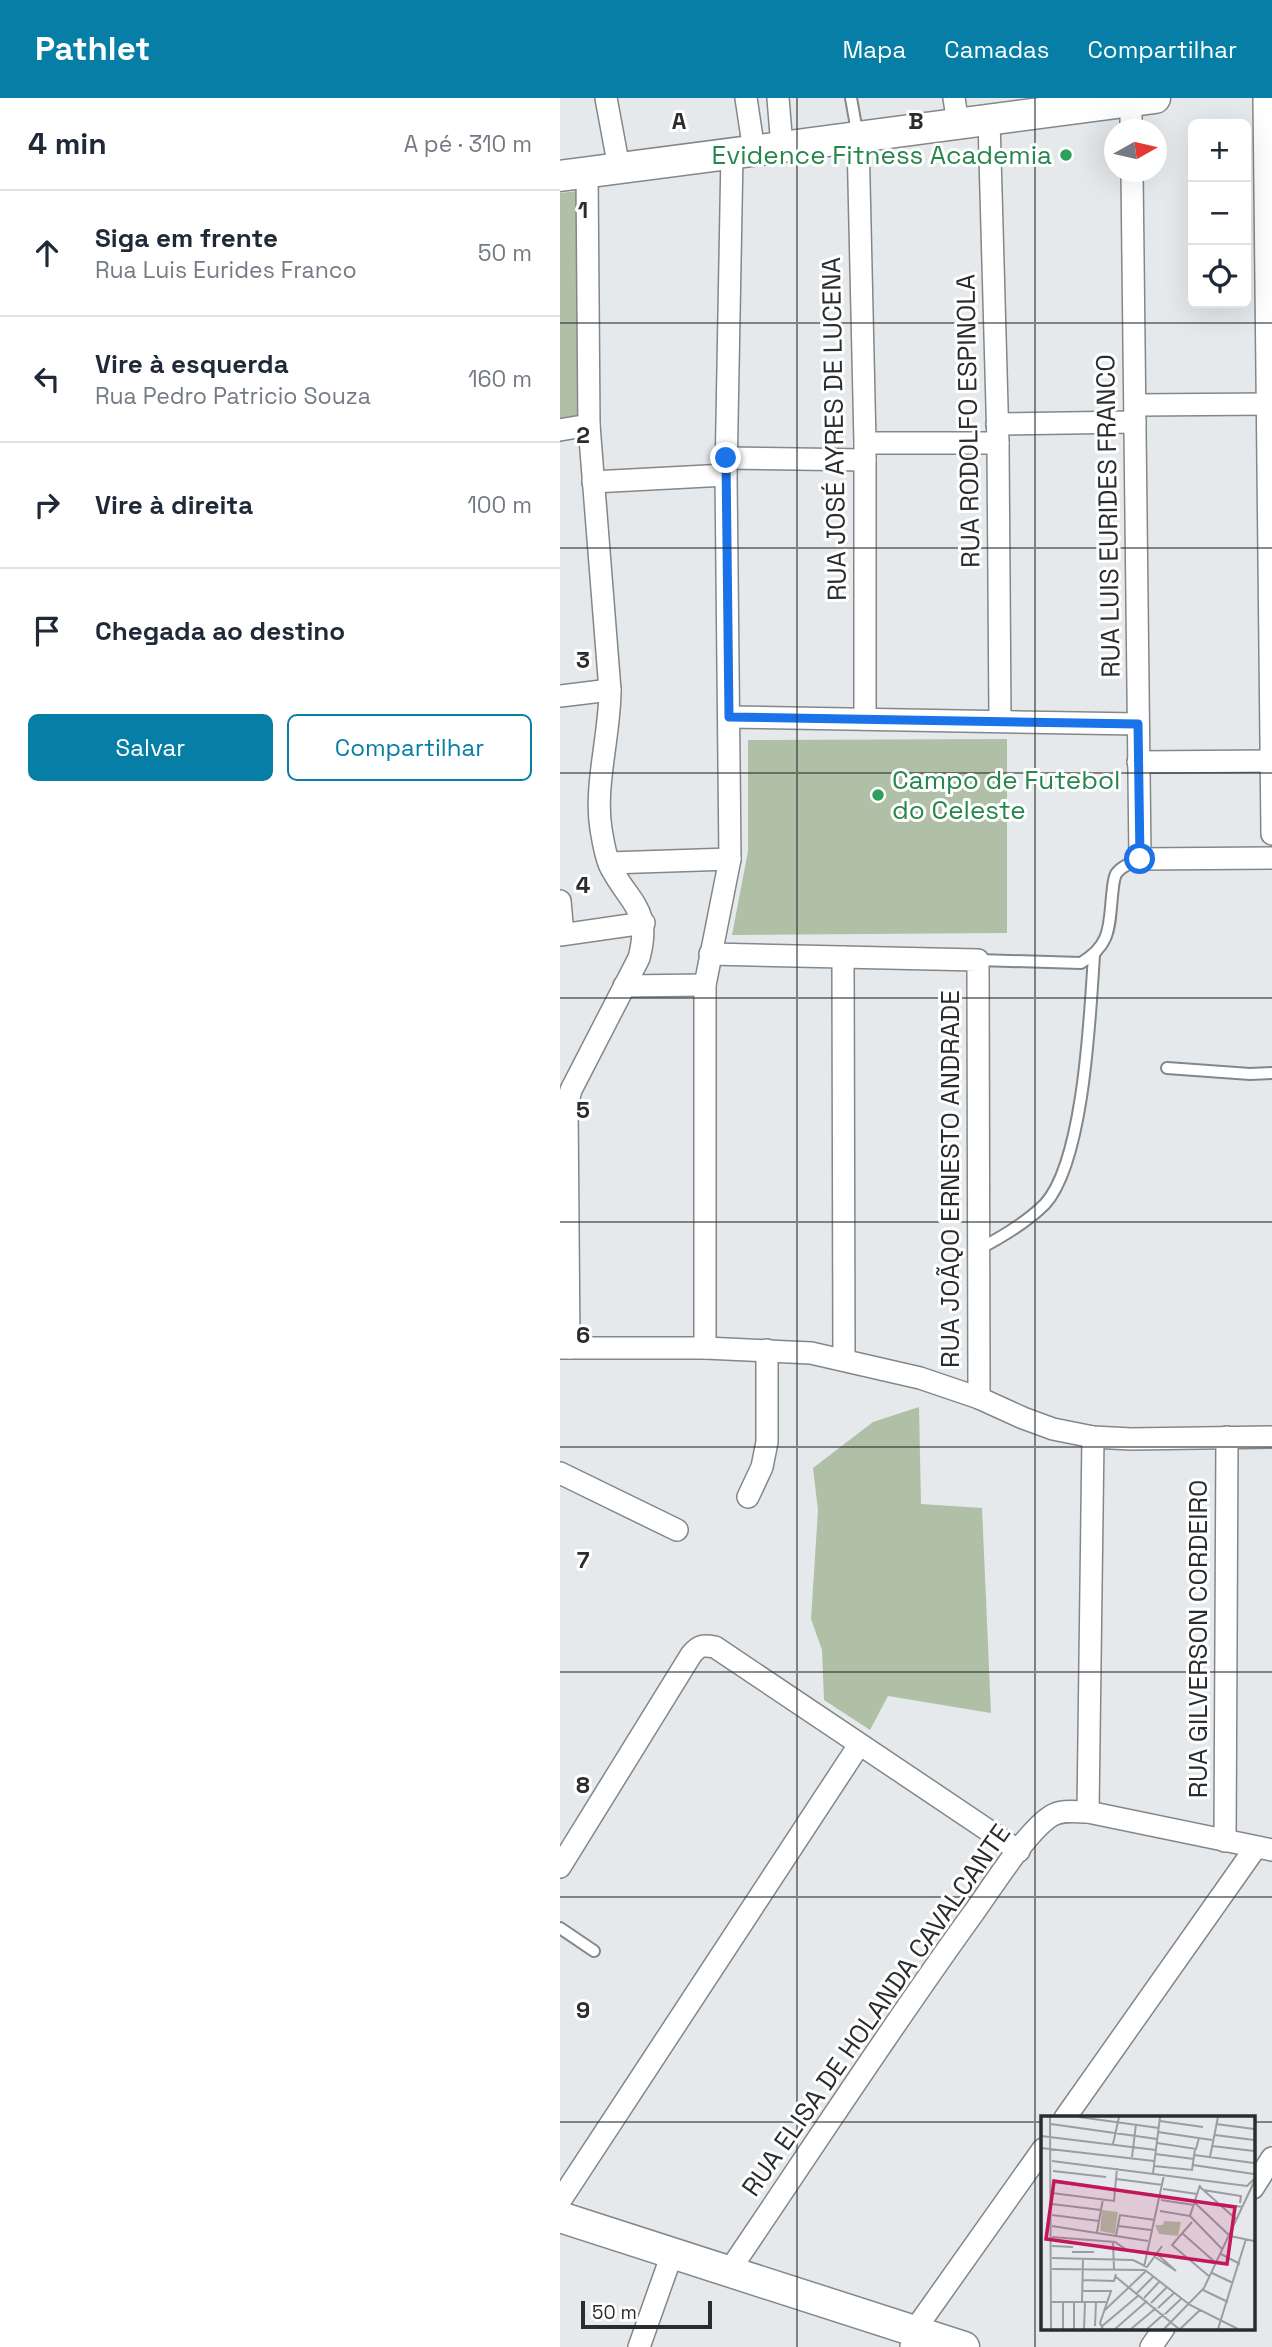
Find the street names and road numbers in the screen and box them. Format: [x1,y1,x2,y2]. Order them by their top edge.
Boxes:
street label: RUA JOSÉ AYRES DE LUCENA [814,257,854,601]
street label: RUA RODOLFO ESPINOLA [948,274,988,568]
street label: RUA LUIS EURIDES FRANCO [1088,354,1128,678]
street label: RUA JOÃQO ERNESTO ANDRADE [933,990,967,1368]
street label: RUA GILVERSON CORDEIRO [1181,1480,1215,1798]
street label: RUA ELISA DE HOLANDA CAVALCANTE [734,1817,1018,2203]

